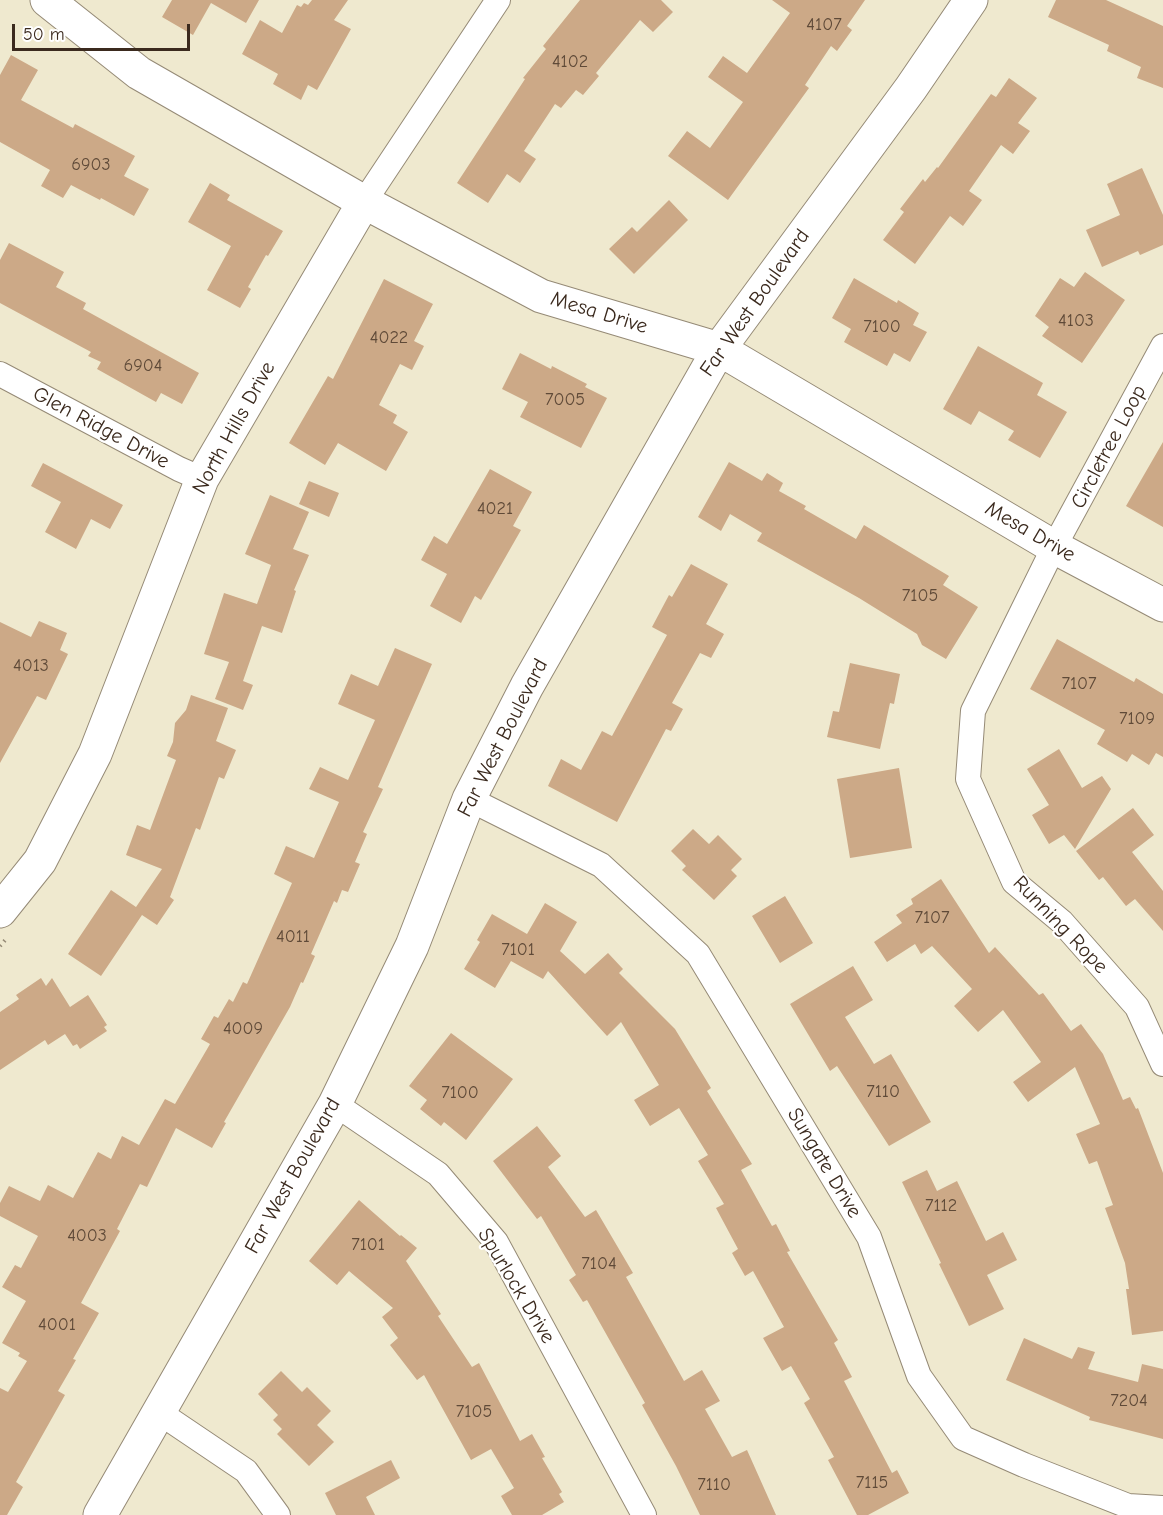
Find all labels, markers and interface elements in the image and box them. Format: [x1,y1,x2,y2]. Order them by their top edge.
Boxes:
scale bar [15,12,194,50]
house number: 4107 [806,14,842,36]
text: 50 m [23,24,65,45]
house number: 4102 [552,51,588,73]
house number: 6903 [71,154,111,176]
street label: Far West Boulevard [695,224,815,382]
street label: Mesa Drive [548,286,650,340]
house number: 4103 [1058,310,1094,332]
house number: 7100 [863,316,901,338]
house number: 4022 [370,327,408,349]
house number: 6904 [124,355,162,377]
street label: North Hills Drive [187,357,281,499]
street label: Glen Ridge Drive [28,381,174,475]
street label: Circletree Loop [1066,381,1152,513]
house number: 7005 [545,389,585,411]
street label: Mesa Drive [980,496,1080,568]
house number: 4021 [477,498,513,520]
house number: 7105 [902,585,938,607]
house number: 4013 [13,655,49,677]
street label: Far West Boulevard [452,655,554,821]
house number: 7107 [1061,673,1097,695]
house number: 7109 [1119,708,1155,730]
street label: Running Rope [1007,871,1113,979]
house number: 7107 [914,907,950,929]
house number: 4011 [276,926,310,948]
house number: 7101 [501,939,535,961]
house number: 4009 [223,1018,263,1040]
house number: 7110 [866,1081,900,1103]
house number: 7100 [441,1082,479,1104]
street label: Far West Boulevard [240,1094,346,1258]
street label: Sungate Drive [781,1103,867,1223]
house number: 7112 [925,1195,957,1217]
street label: Spurlock Drive [472,1224,560,1348]
house number: 4003 [67,1225,107,1247]
house number: 7101 [351,1234,385,1256]
house number: 7104 [581,1253,617,1275]
house number: 4001 [38,1314,76,1336]
house number: 7204 [1110,1390,1148,1412]
house number: 7105 [456,1401,492,1423]
house number: 7115 [856,1472,888,1494]
house number: 7110 [697,1474,731,1496]

